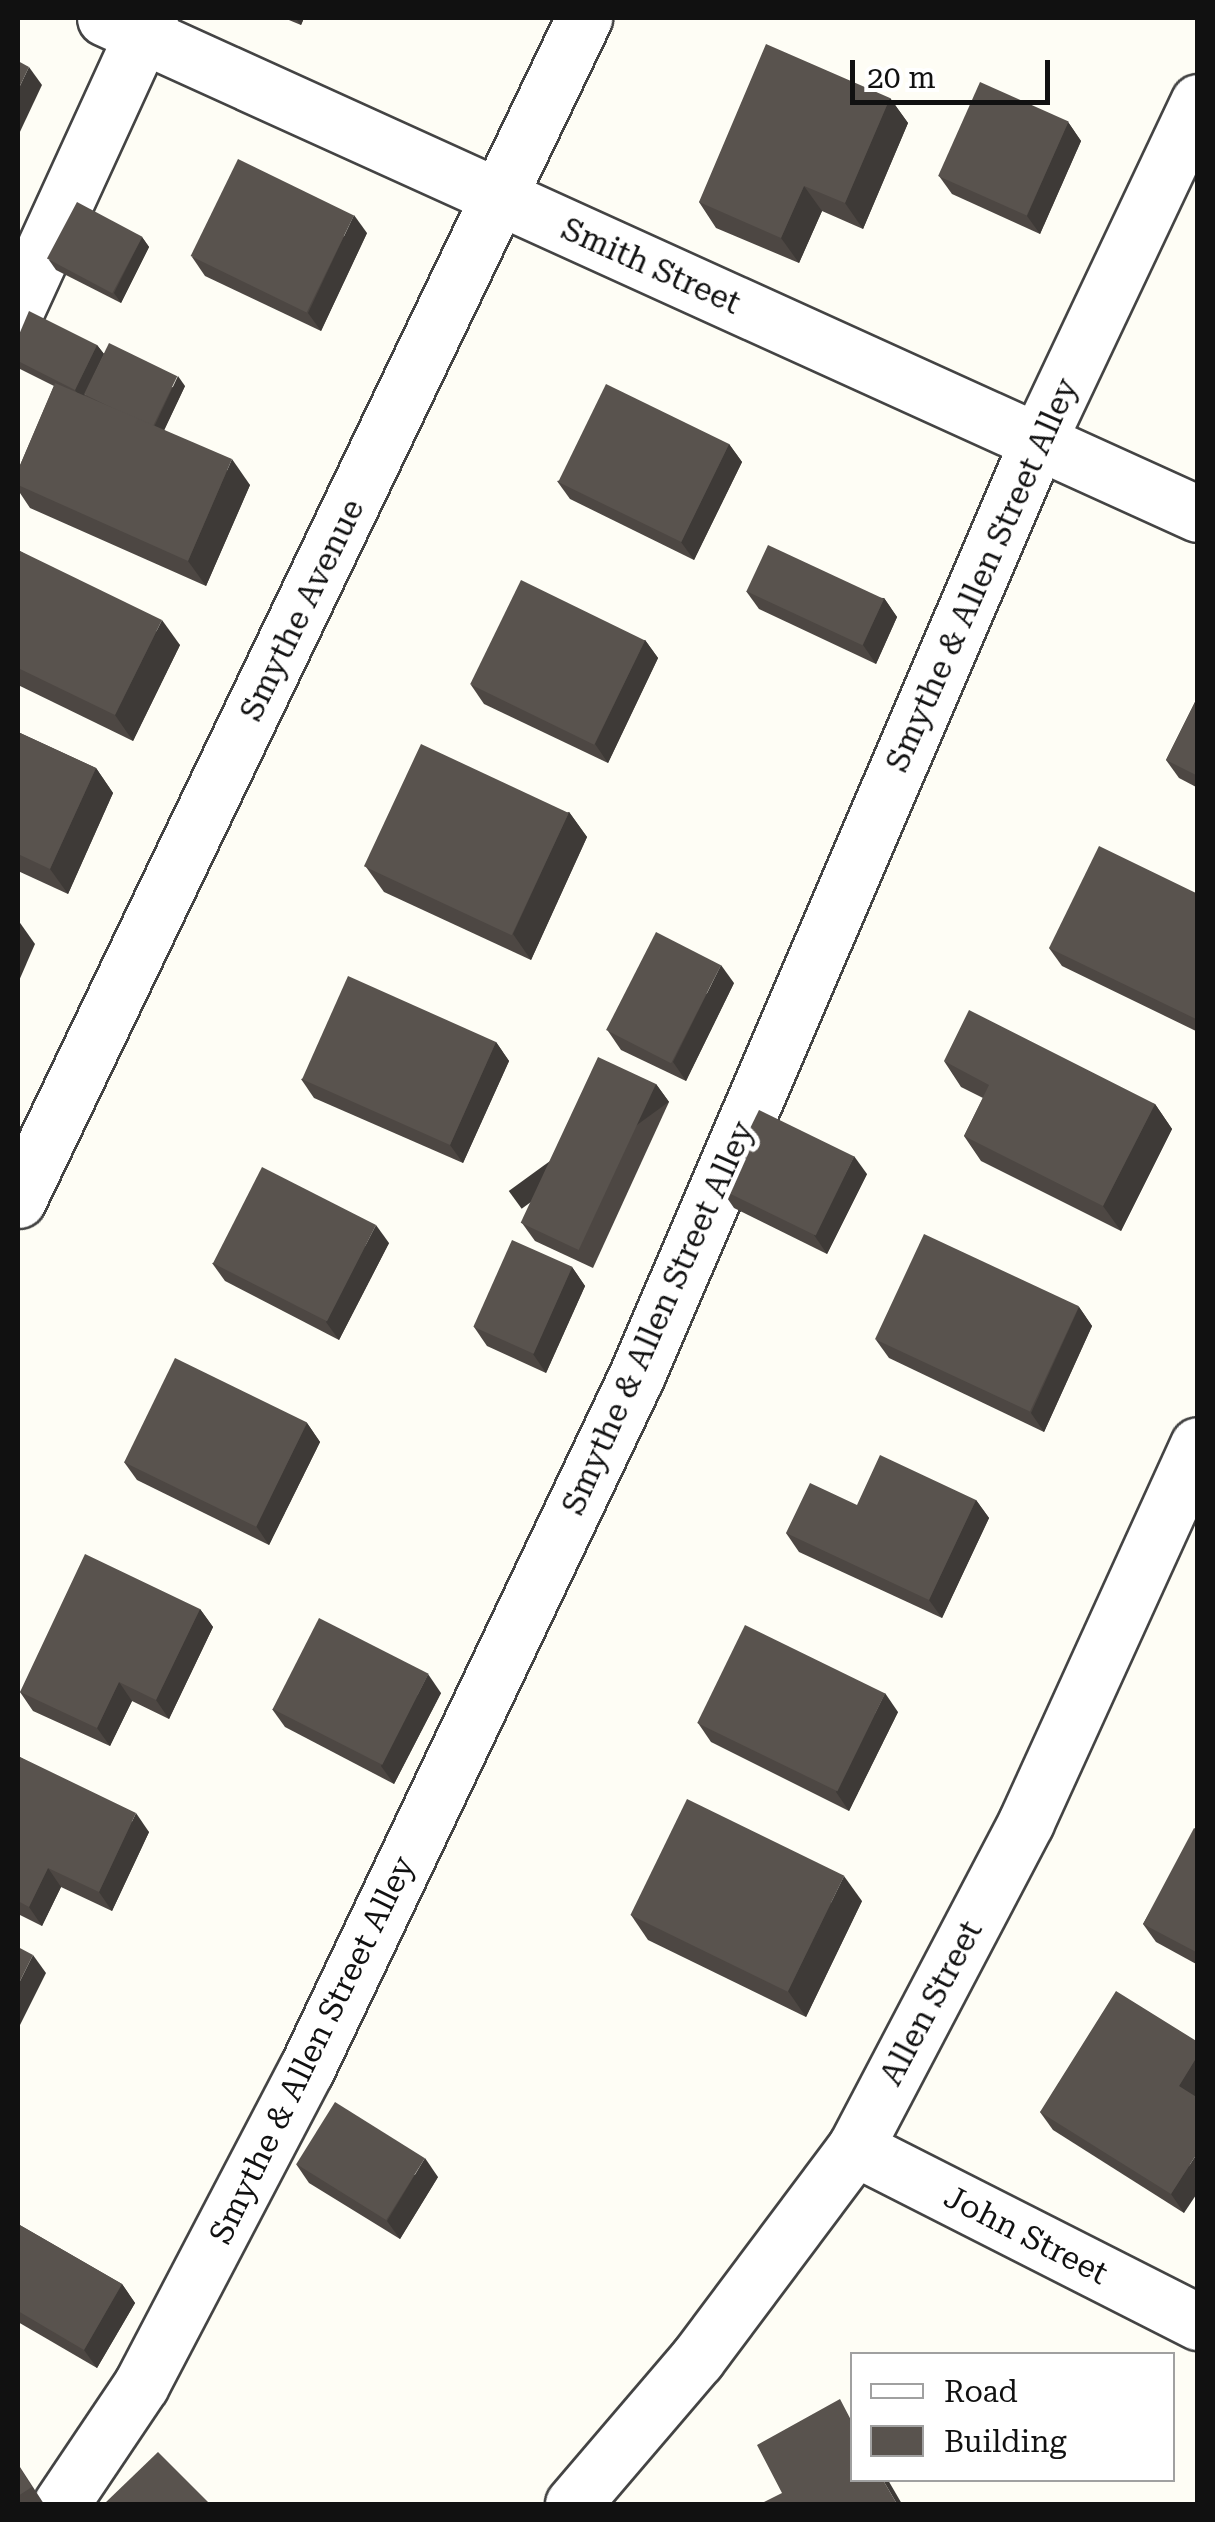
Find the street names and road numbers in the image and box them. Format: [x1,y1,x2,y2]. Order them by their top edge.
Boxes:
street label: Smith Street [556,209,746,323]
street label: Smythe & Allen Street Alley [878,372,1086,778]
street label: Smythe Avenue [232,493,372,727]
street label: Smythe & Allen Street Alley [554,1115,762,1521]
street label: Smythe & Allen Street Alley [201,1850,423,2250]
street label: Allen Street [872,1914,990,2092]
street label: John Street [938,2177,1114,2293]

